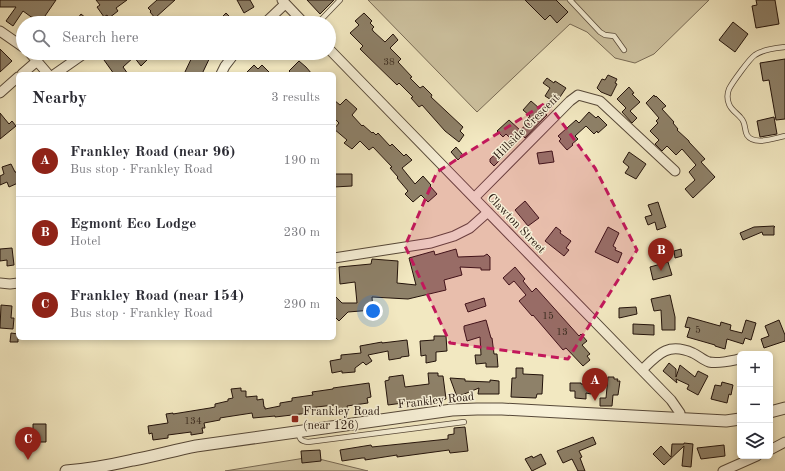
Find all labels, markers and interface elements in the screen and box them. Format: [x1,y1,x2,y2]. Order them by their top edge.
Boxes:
search box [16,16,336,60]
icon: search [30,27,52,49]
text: Search here [62,31,139,46]
house number: 38 [383,57,395,67]
text: Nearby [32,90,87,107]
text: 3 results [271,91,320,104]
street label: Hillside Crescent [492,92,562,162]
text: Frankley Road (near 96) [70,145,235,160]
text: A [40,154,50,167]
text: 190 m [283,154,320,167]
text: Bus stop · Frankley Road [70,163,213,176]
street label: Clawton Street [485,192,547,256]
text: Egmont Eco Lodge [70,217,196,232]
text: B [40,226,50,239]
text: 230 m [283,226,320,239]
text: Hotel [70,235,101,248]
pin: B [648,238,674,271]
text: Frankley Road (near 154) [70,289,244,304]
text: C [41,298,49,311]
text: 290 m [283,298,320,311]
your location [363,301,383,321]
text: Bus stop · Frankley Road [70,307,213,320]
house number: 15 [542,311,554,321]
house number: 5 [695,325,701,335]
house number: 13 [556,327,568,337]
map controls [737,351,773,459]
button: + [737,351,773,387]
pin: A [582,368,608,401]
button: − [737,387,773,423]
street label: Frankley Road [397,391,475,411]
place label: Frankley Road (near 126) [303,406,380,432]
marker: Frankley Road (near 126) [290,414,300,424]
house number: 134 [184,416,202,426]
button: layers [737,423,773,459]
pin: C [15,427,41,460]

